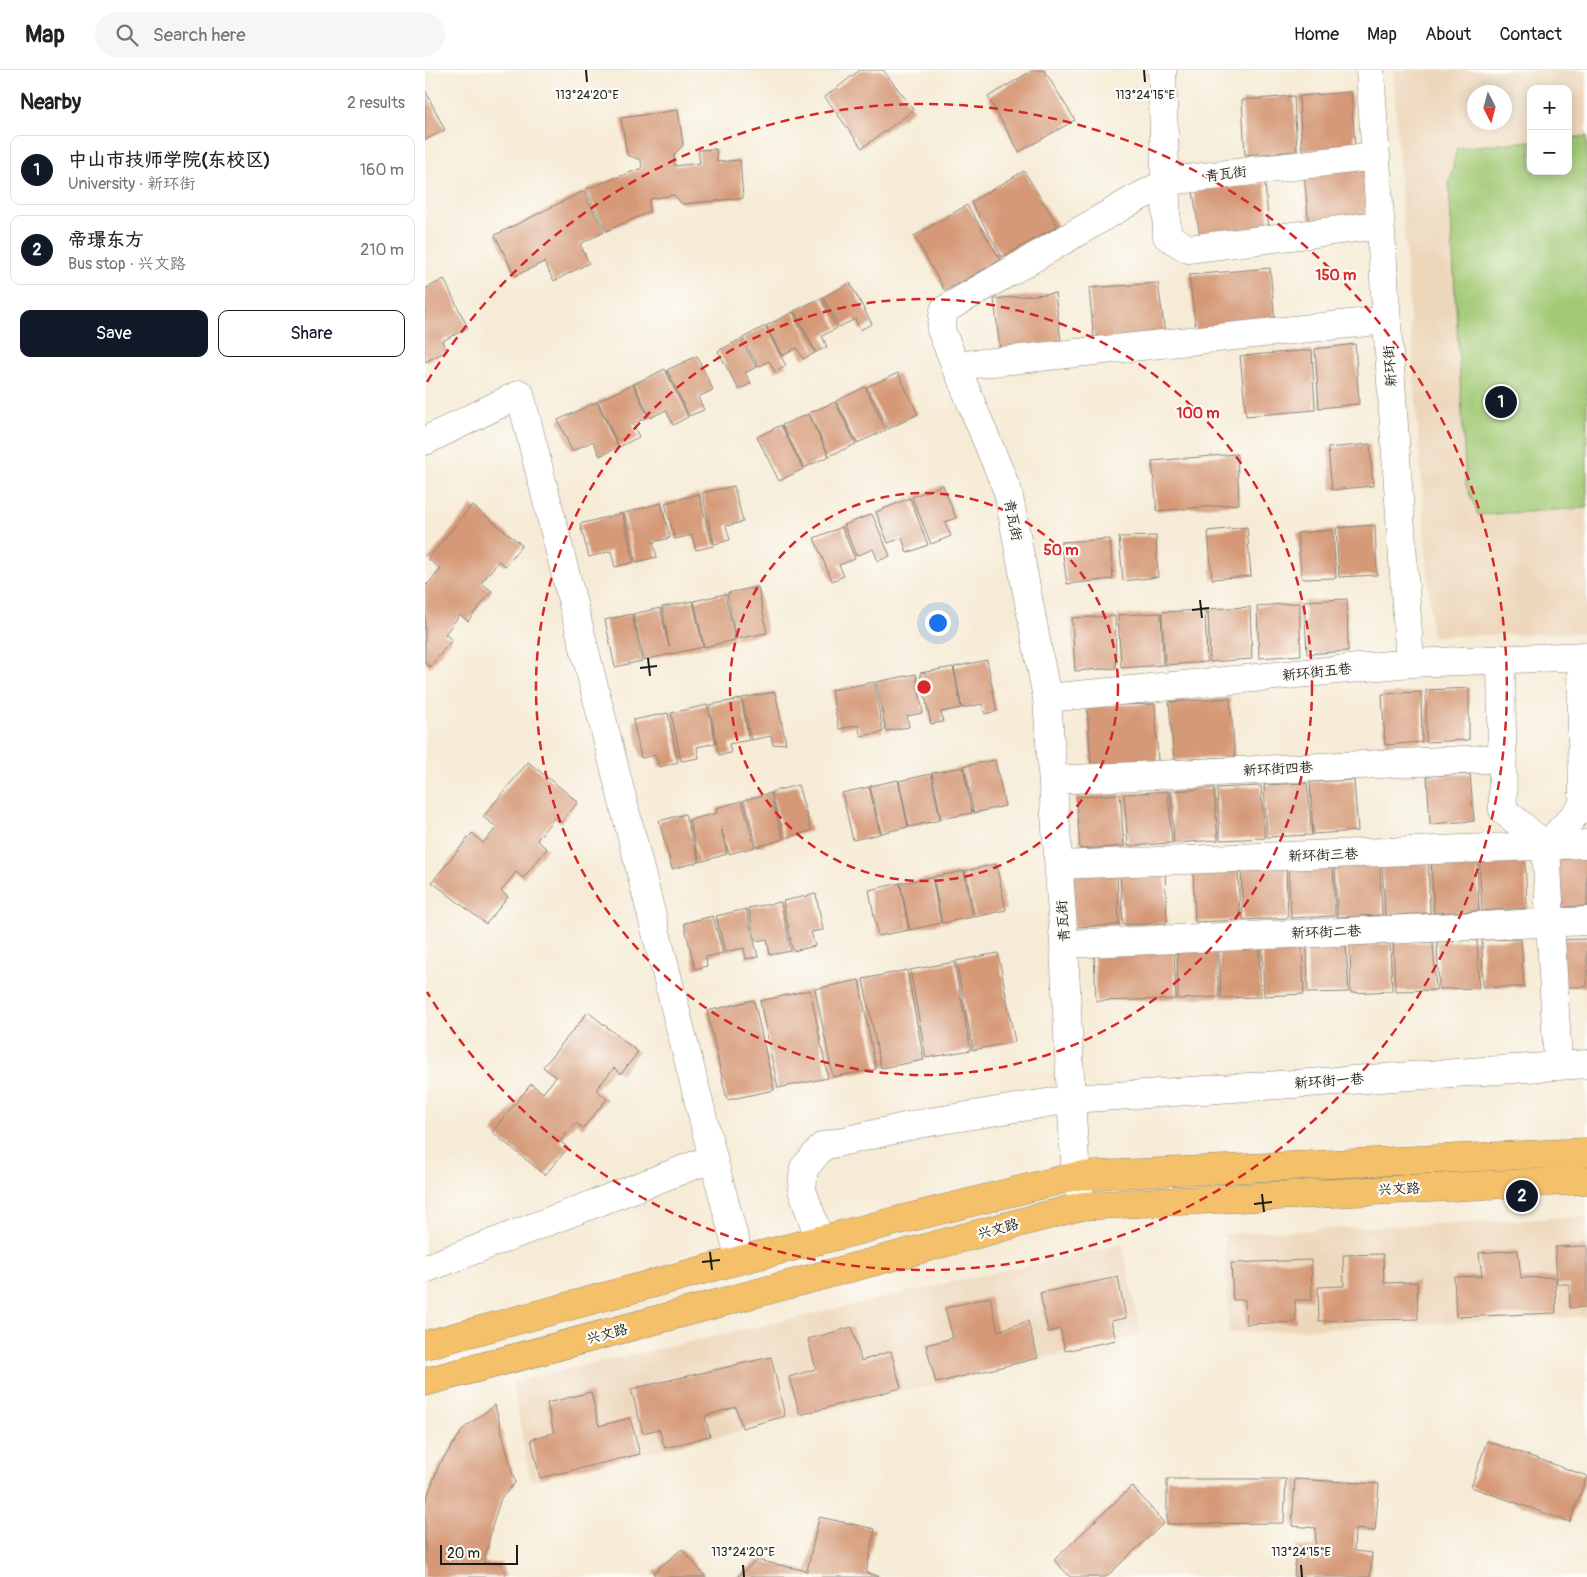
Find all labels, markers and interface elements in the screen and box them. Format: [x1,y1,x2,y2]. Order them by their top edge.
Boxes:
search box [95,12,445,57]
text: Map [25,20,65,49]
icon: search [113,21,141,49]
text: Search here [153,23,246,47]
text: Home [1294,23,1339,46]
text: Map [1367,23,1397,46]
text: About [1425,23,1471,46]
text: Contact [1499,23,1562,46]
north arrow [1467,85,1512,130]
map controls [1527,85,1572,175]
button: + [1527,85,1572,130]
text: 113°24'20"E [555,88,619,103]
text: 113°24'15"E [1115,88,1175,103]
text: Nearby [20,89,81,116]
text: 2 results [347,93,405,113]
button: − [1527,130,1572,175]
text: 中山市技师学院(东校区) [68,148,271,172]
text: 1 [34,160,40,180]
text: 160 m [360,160,404,180]
street label: 青瓦街 [1204,163,1248,185]
text: University · 新环街 [68,174,195,194]
text: 帝璟东方 [68,228,144,252]
text: 2 [33,240,41,260]
text: 210 m [360,240,404,260]
text: Bus stop · 兴文路 [68,254,186,274]
text: 150 m [1316,266,1356,285]
button: Save [20,310,208,357]
button: Share [218,310,405,357]
street label: 新环街 [1380,344,1400,388]
pin: 1 [1485,383,1517,421]
text: 100 m [1177,404,1219,423]
street label: 青瓦街 [1001,498,1025,542]
text: 50 m [1044,541,1078,560]
your location [925,610,951,636]
street label: 新环街五巷 [1281,660,1354,684]
centre of rings [915,678,933,696]
street label: 新环街四巷 [1243,759,1314,779]
street label: 新环街三巷 [1288,845,1359,865]
street label: 青瓦街 [1053,899,1073,943]
street label: 新环街二巷 [1291,922,1362,942]
street label: 新环街一巷 [1293,1070,1366,1092]
pin: 2 [1506,1177,1538,1215]
street label: 兴文路 [1378,1179,1420,1199]
street label: 兴文路 [976,1215,1020,1243]
street label: 兴文路 [585,1320,629,1348]
scale bar [440,1542,517,1565]
text: 20 m [447,1545,480,1562]
text: 113°24'20"E [711,1545,775,1560]
text: 113°24'15"E [1271,1545,1331,1560]

